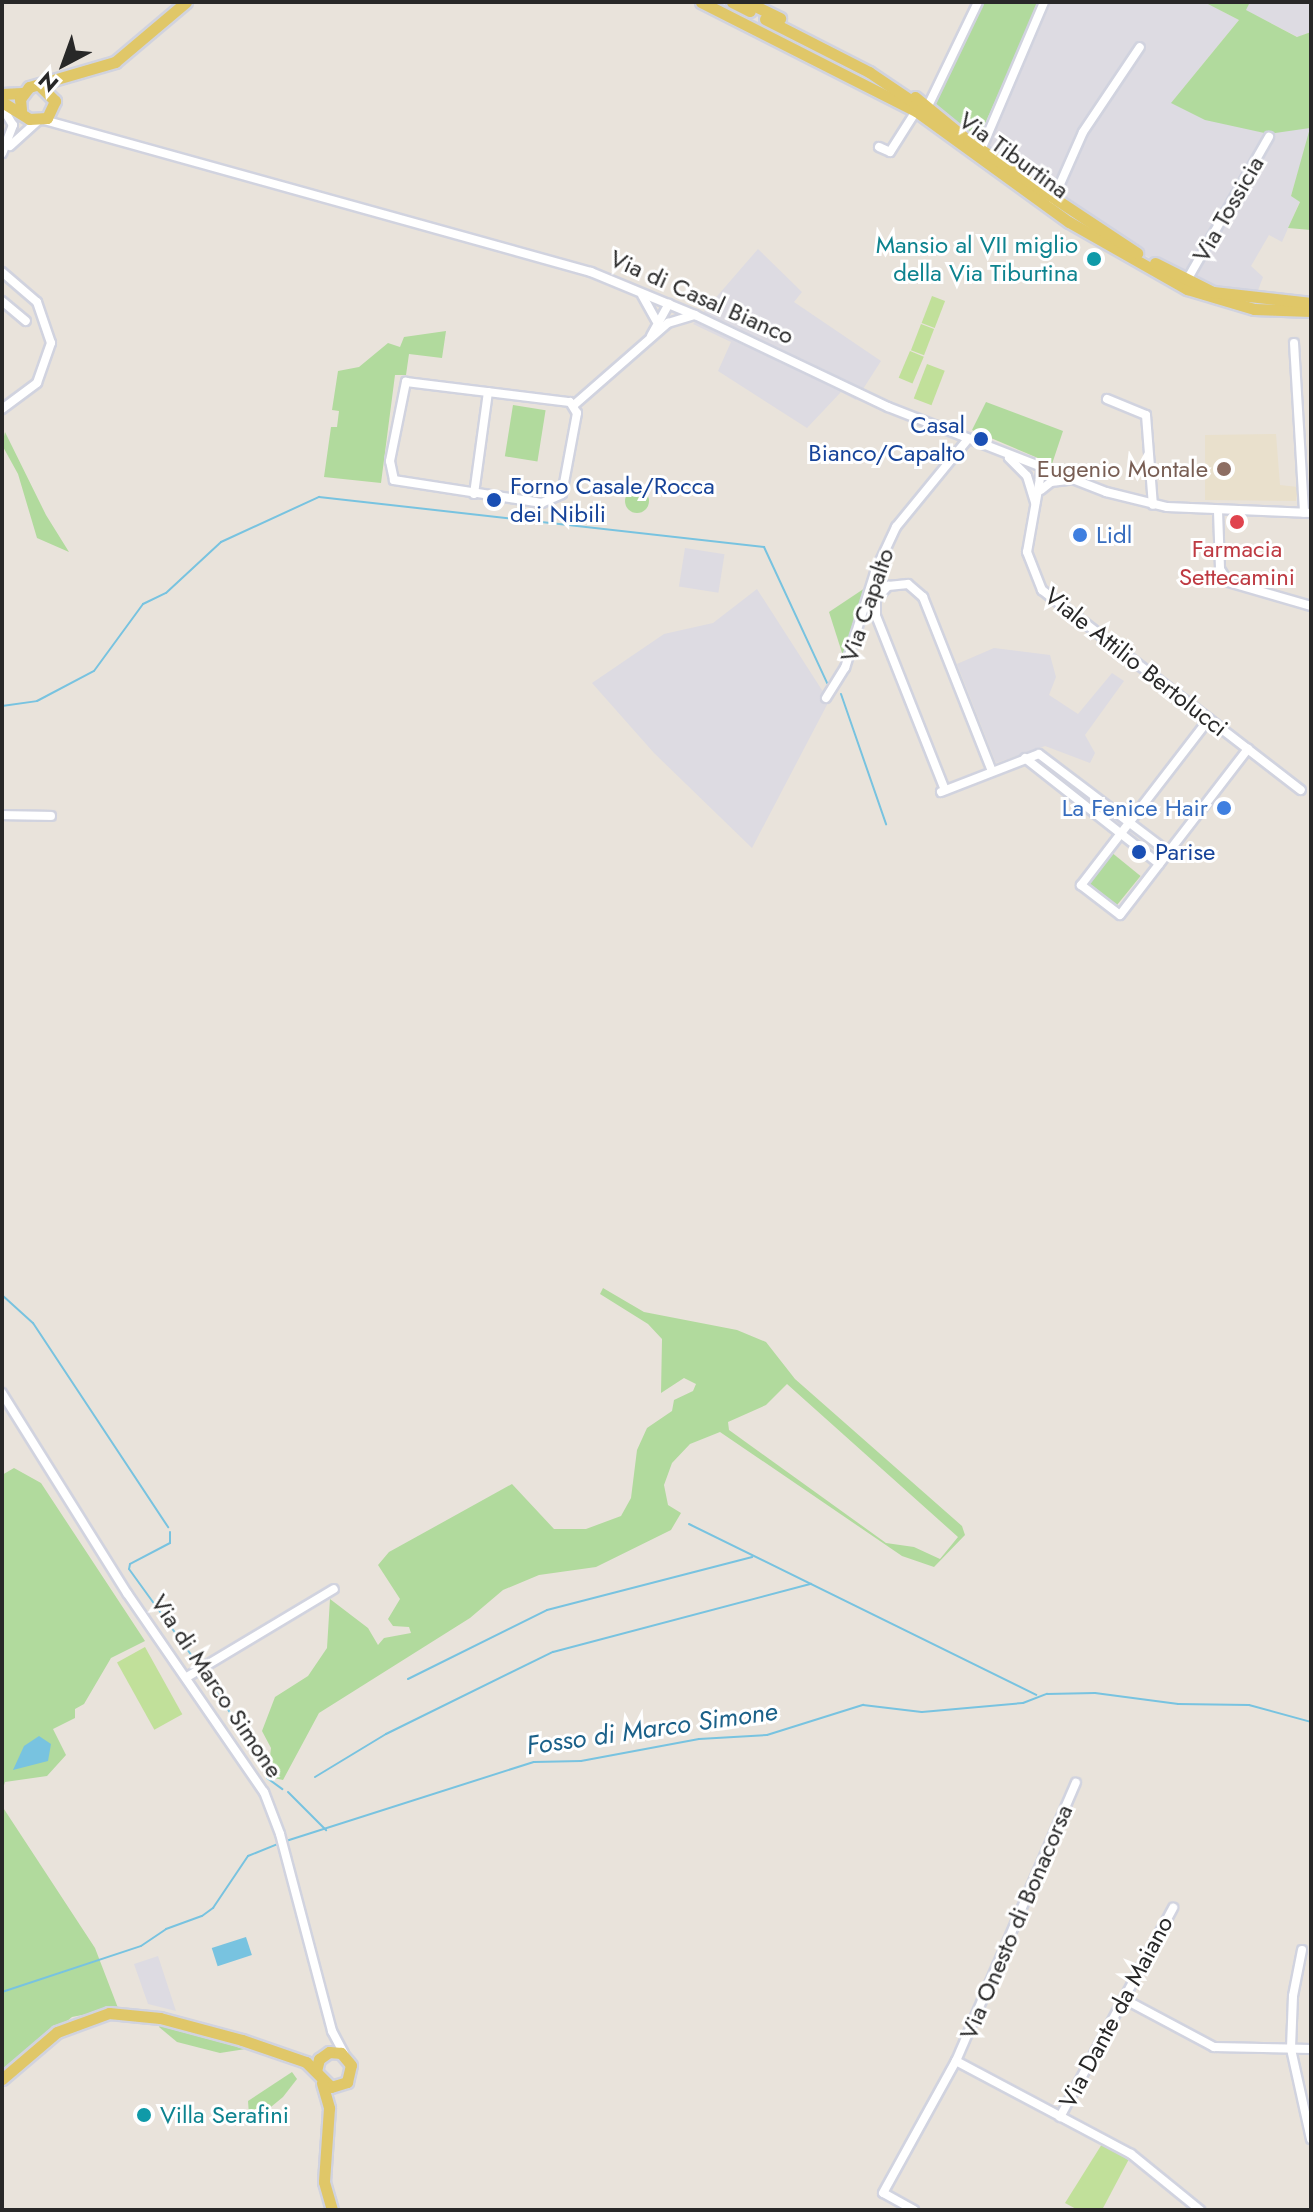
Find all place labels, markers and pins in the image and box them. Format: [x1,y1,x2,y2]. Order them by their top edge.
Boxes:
place label: Mansio al VII miglio della Via Tiburtina [876,231,1078,287]
marker: Mansio al VII miglio della Via Tiburtina [1085,250,1103,268]
place label: Casal Bianco/Capalto [808,411,965,467]
marker: Casal Bianco/Capalto [972,430,990,448]
place label: Eugenio Montale [1037,455,1208,483]
marker: Eugenio Montale [1215,460,1233,478]
place label: Forno Casale/Rocca dei Nibili [510,472,715,528]
marker: Forno Casale/Rocca dei Nibili [485,491,503,509]
marker: Farmacia Settecamini [1228,513,1246,531]
place label: Lidl [1096,521,1132,549]
marker: Lidl [1071,526,1089,544]
place label: Farmacia Settecamini [1179,535,1295,591]
place label: La Fenice Hair [1062,794,1208,822]
marker: La Fenice Hair [1215,799,1233,817]
place label: Parise [1155,838,1215,866]
marker: Parise [1130,843,1148,861]
place label: Villa Serafini [160,2101,289,2129]
marker: Villa Serafini [135,2106,153,2124]

